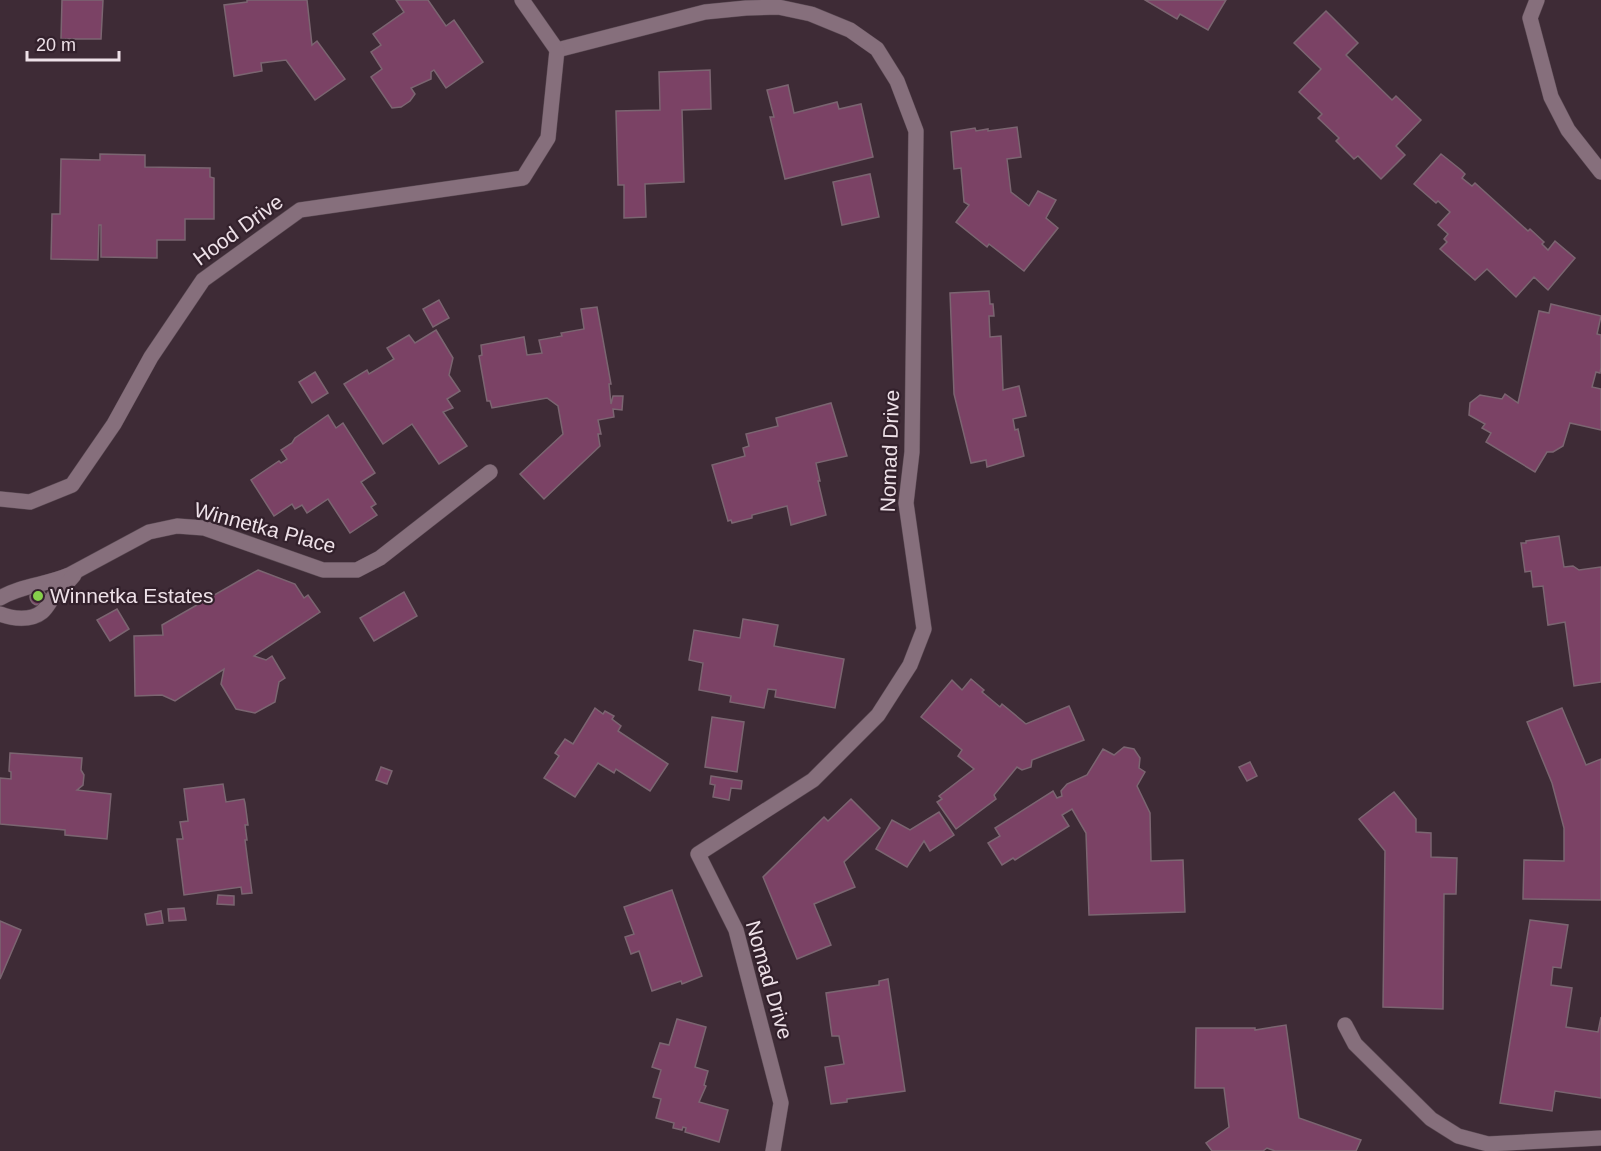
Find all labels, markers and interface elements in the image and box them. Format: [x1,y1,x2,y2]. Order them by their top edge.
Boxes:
scale bar [27,24,118,62]
text: 20 m [36,35,76,55]
street label: Hood Drive [188,189,287,270]
street label: Nomad Drive [876,389,903,513]
street label: Winnetka Place [192,498,339,558]
place label: Winnetka Estates [50,584,213,607]
marker: Winnetka Estates [31,589,45,603]
street label: Nomad Drive [742,918,797,1042]

